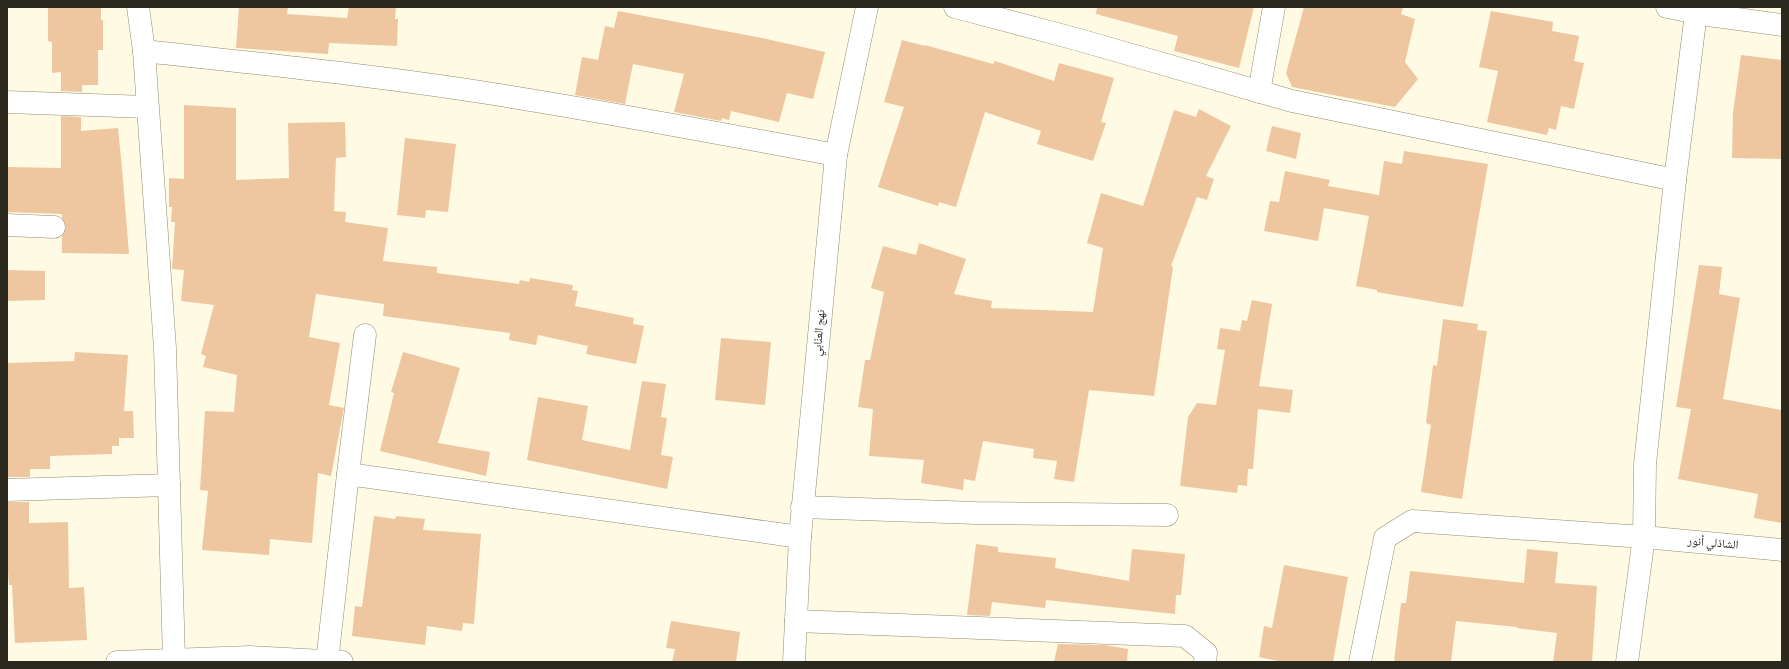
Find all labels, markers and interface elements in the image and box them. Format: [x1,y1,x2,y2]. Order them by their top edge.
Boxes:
street label: نهج العنّابي [808,309,831,357]
street label: الشاذلي أنور [1686,532,1739,555]

